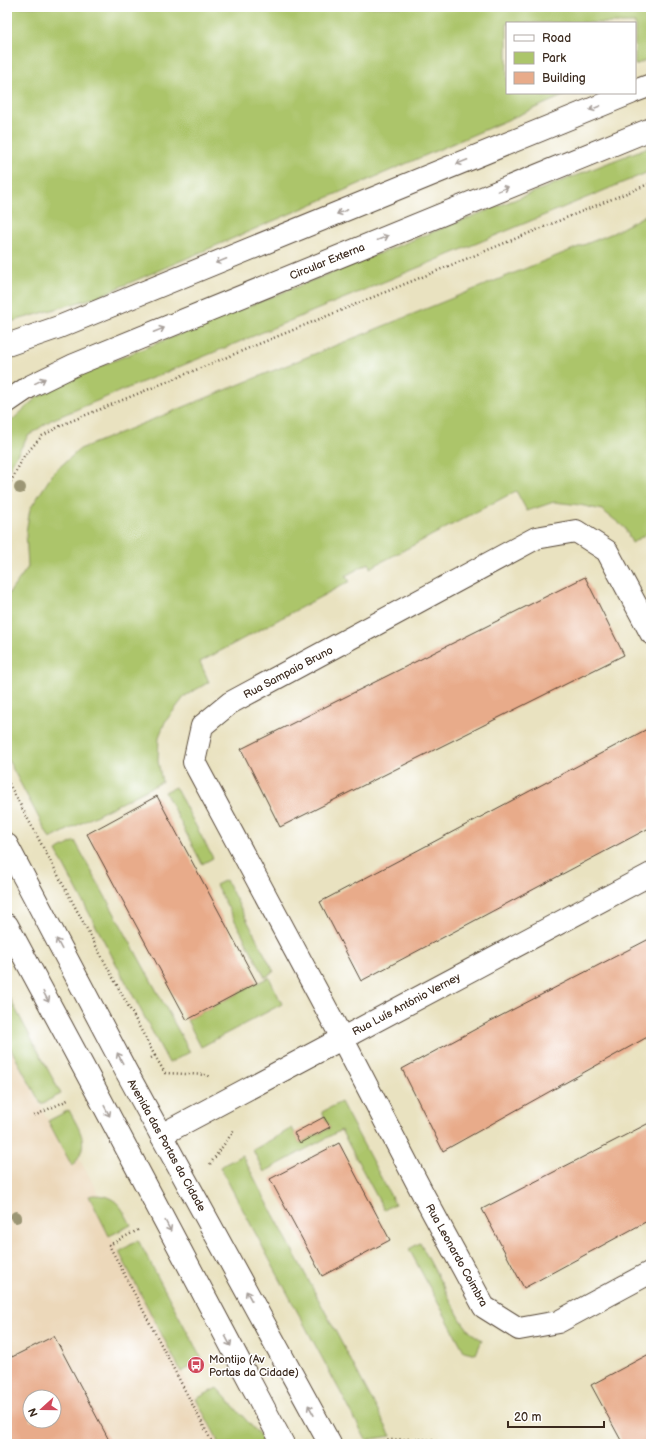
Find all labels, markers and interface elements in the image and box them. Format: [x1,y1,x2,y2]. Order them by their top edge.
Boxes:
legend [506,22,636,94]
text: Road [542,31,571,46]
text: Park [542,51,566,66]
text: Building [542,71,586,86]
one-way arrow [590,104,602,112]
one-way arrow [456,159,468,167]
one-way arrow [497,185,509,193]
one-way arrow [336,208,348,216]
one-way arrow [377,234,389,242]
street label: Circular Externa [288,240,367,282]
one-way arrow [216,257,228,265]
one-way arrow [153,326,165,333]
one-way arrow [34,377,46,385]
street label: Rua Sampaio Bruno [241,643,335,702]
one-way arrow [55,938,62,950]
street label: Rua Luís António Verney [350,970,463,1038]
one-way arrow [43,990,50,1002]
one-way arrow [116,1053,123,1065]
street label: Avenida das Portas da Cidade [125,1077,209,1214]
one-way arrow [104,1105,111,1117]
street label: Rua Leonardo Coimbra [423,1202,490,1309]
one-way arrow [165,1220,172,1232]
one-way arrow [245,1290,252,1302]
one-way arrow [225,1335,232,1347]
place label: Montijo (Av Portas da Cidade) [209,1353,299,1379]
bus stop icon: Montijo (Av Portas da Cidade) [186,1355,206,1375]
north arrow [22,1389,62,1429]
scale bar [508,1403,604,1429]
one-way arrow [307,1404,315,1416]
text: N [26,1406,41,1419]
text: 20 m [514,1410,541,1425]

